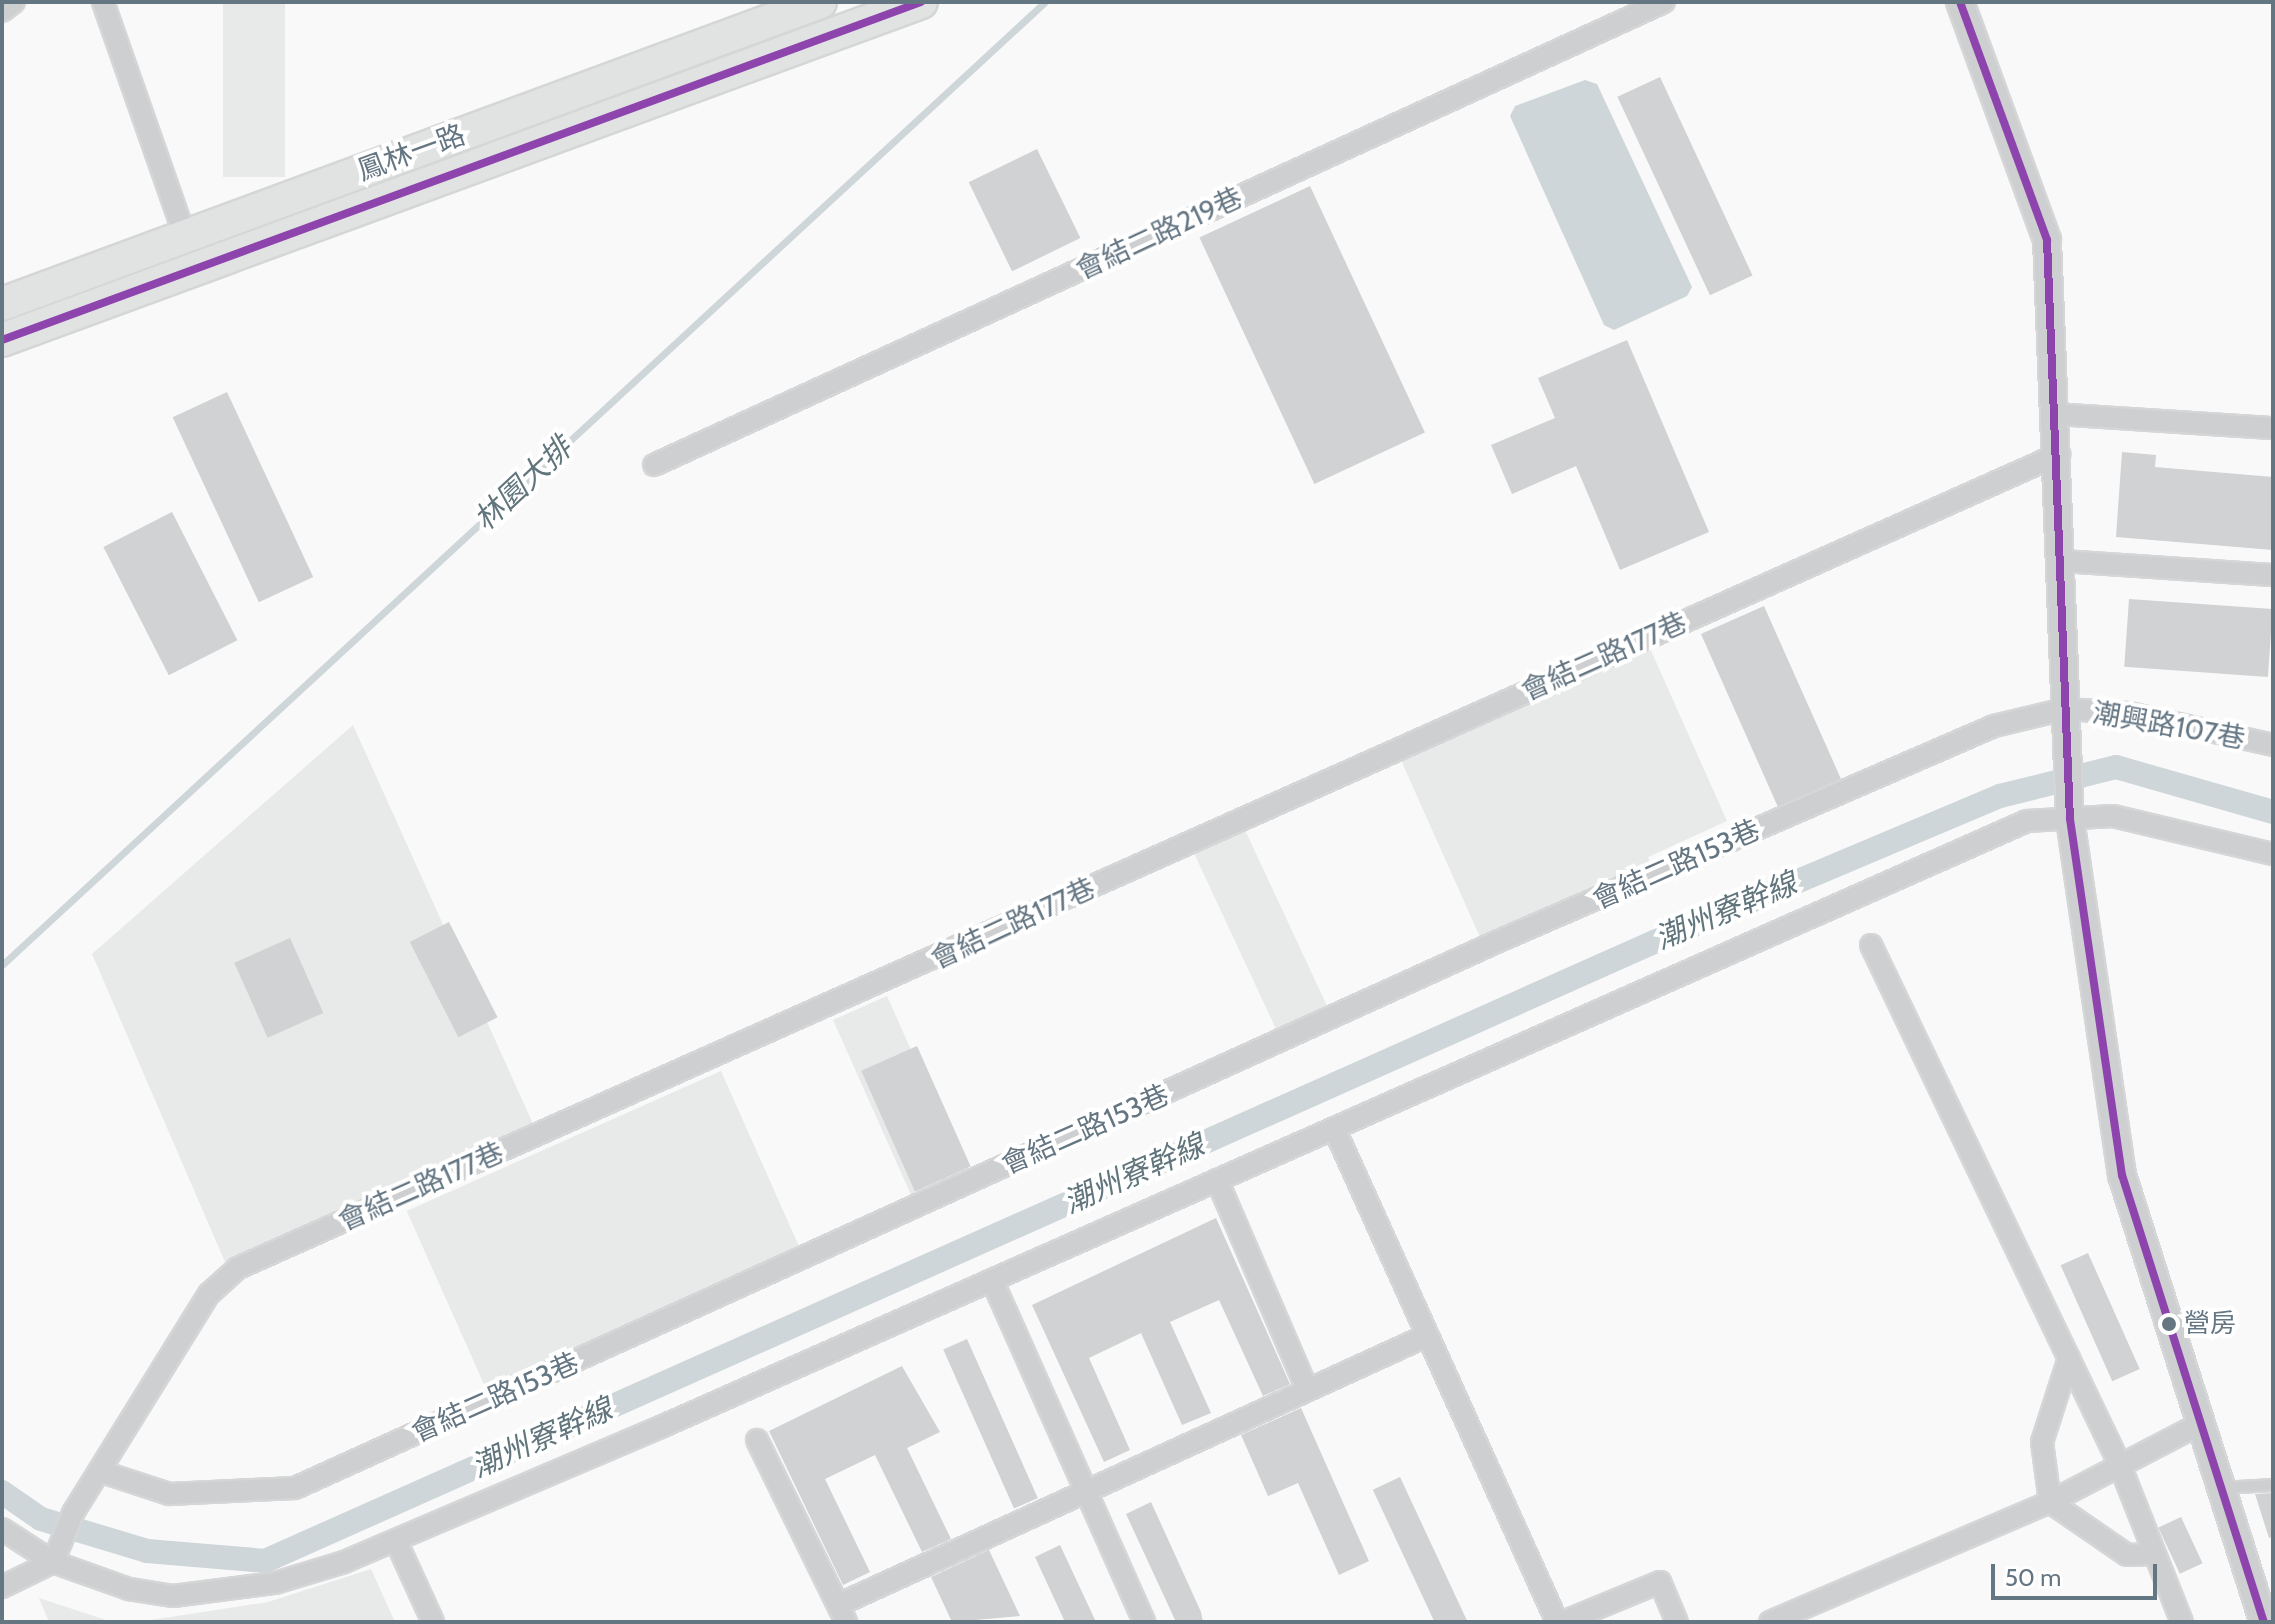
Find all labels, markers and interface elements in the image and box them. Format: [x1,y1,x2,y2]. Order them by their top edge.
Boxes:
street label: 鳳林一路 [353,117,469,187]
street label: 會結二路219巷 [1070,180,1248,286]
water label: 林園大排 [467,430,579,538]
street label: 會結二路177巷 [1516,605,1692,707]
street label: 潮興路107巷 [2090,695,2248,755]
street label: 會結二路153巷 [1587,812,1765,916]
water label: 潮州寮幹線 [1650,865,1802,957]
street label: 會結二路177巷 [926,870,1100,976]
street label: 會結二路153巷 [996,1077,1174,1181]
water label: 潮州寮幹線 [1058,1127,1210,1221]
street label: 會結二路177巷 [333,1135,509,1237]
place label: 營房 [2184,1308,2236,1340]
marker: 營房 [2161,1316,2177,1332]
street label: 會結二路153巷 [406,1345,584,1449]
water label: 潮州寮幹線 [466,1391,618,1485]
scale bar [1995,1548,2161,1598]
text: 50 m [2005,1563,2061,1592]

